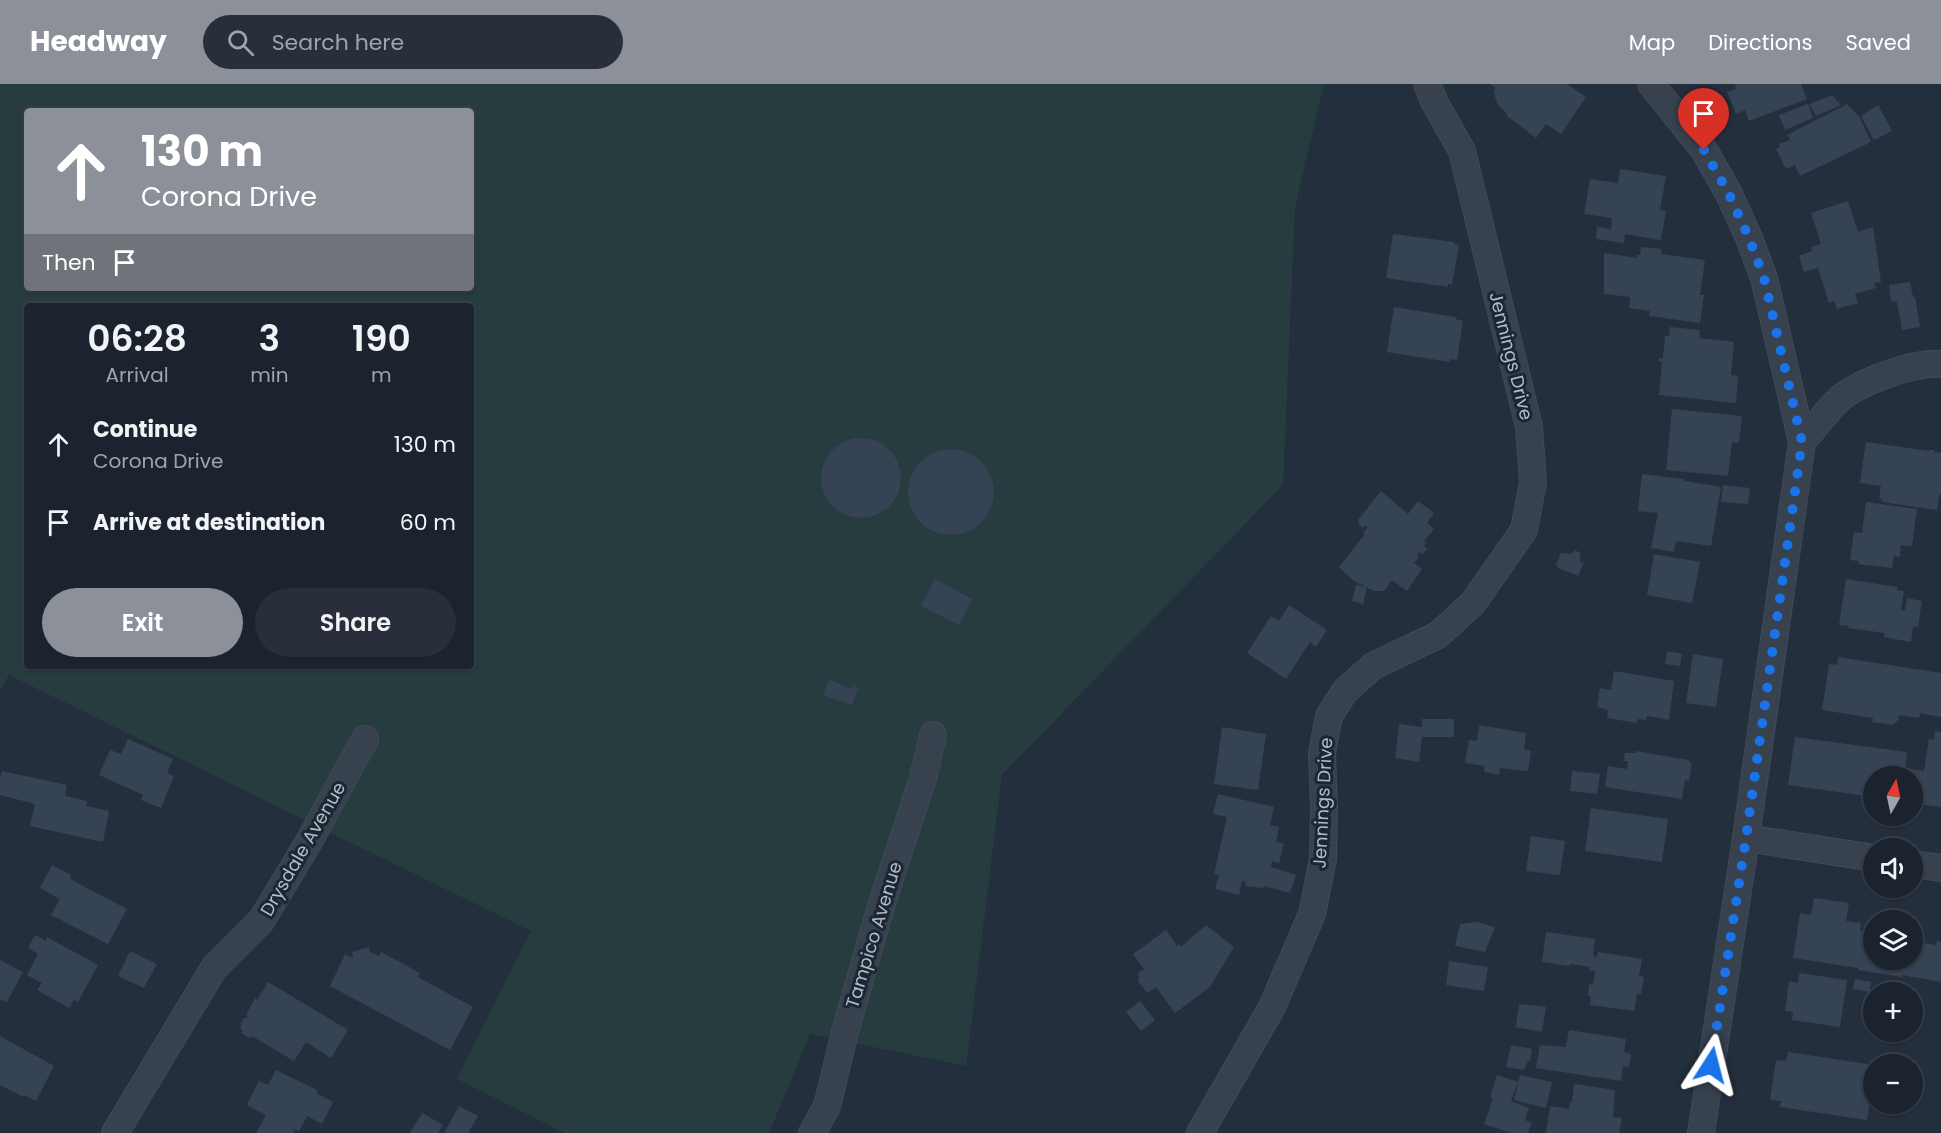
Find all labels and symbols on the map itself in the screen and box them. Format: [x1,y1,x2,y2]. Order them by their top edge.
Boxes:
pin [1678,88,1729,150]
street label: Jennings Drive [1483,289,1539,423]
street label: Jennings Drive [1307,737,1338,869]
north arrow [1863,766,1923,826]
street label: Drysdale Avenue [254,777,351,921]
street label: Tampico Avenue [839,859,908,1011]
position arrow [1679,1033,1743,1097]

